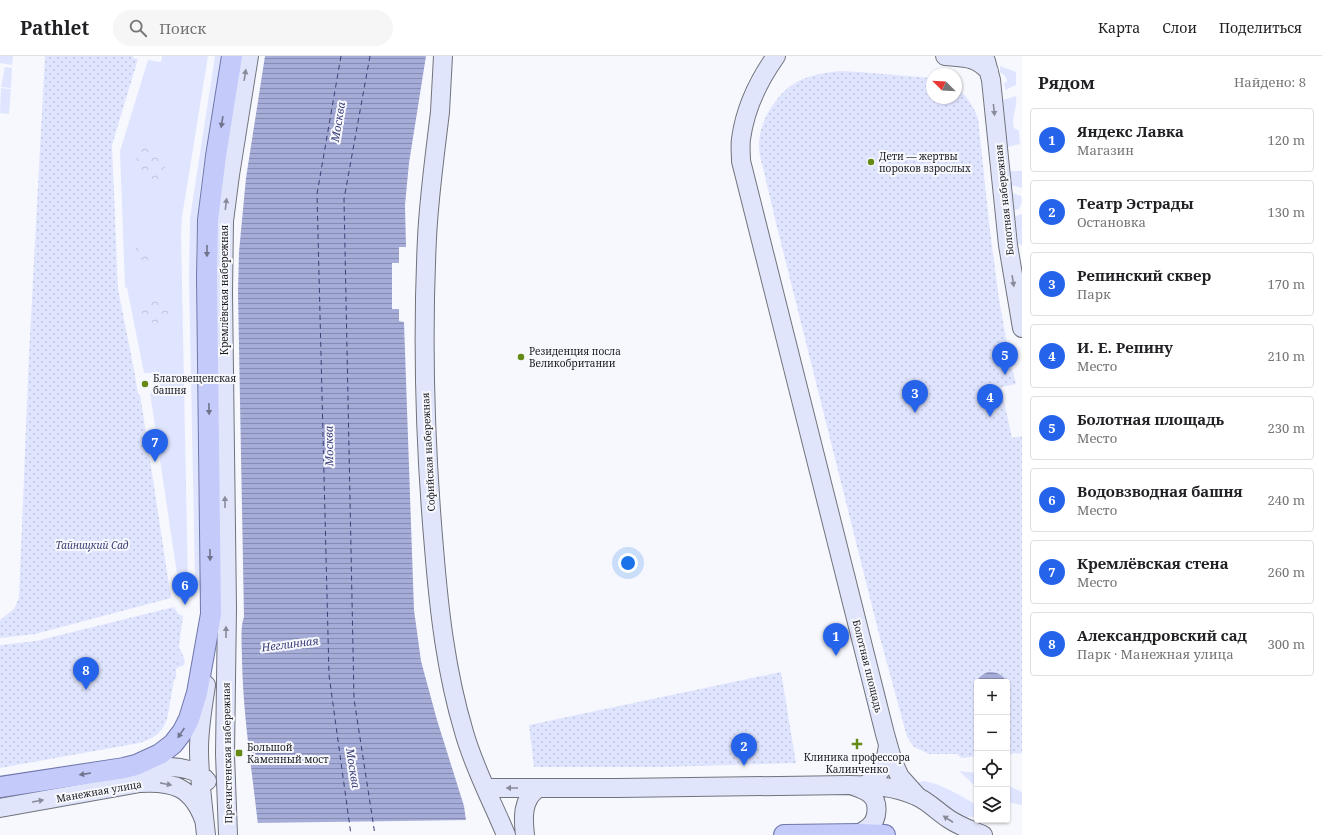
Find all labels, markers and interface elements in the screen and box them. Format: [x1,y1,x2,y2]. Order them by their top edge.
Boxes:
search box [113,10,393,46]
text: Pathlet [20,15,89,41]
icon: search [127,17,149,39]
text: Поиск [159,18,206,38]
text: Карта [1098,18,1140,37]
text: Слои [1162,18,1197,37]
text: Поделиться [1219,18,1302,37]
north arrow [926,68,962,104]
one-way arrow [243,69,249,81]
text: Рядом [1038,71,1095,94]
text: Найдено: 8 [1234,73,1306,91]
water label: Москва [327,100,348,144]
one-way arrow [991,104,997,116]
one-way arrow [219,116,225,128]
text: Яндекс Лавка [1077,121,1184,141]
text: 1 [1048,131,1056,149]
text: 120 m [1268,131,1305,149]
text: Магазин [1077,141,1134,159]
street label: Болотная набережная [991,144,1017,256]
place label: Дети — жертвы пороков взрослых [879,149,971,175]
marker: Дети — жертвы пороков взрослых [866,157,876,167]
text: Театр Эстрады [1077,193,1194,213]
one-way arrow [223,198,229,210]
text: 2 [1048,203,1056,221]
text: 130 m [1268,203,1305,221]
text: Остановка [1077,213,1146,231]
street label: Кремлёвская набережная [217,225,231,355]
one-way arrow [204,245,210,258]
text: Репинский сквер [1077,265,1211,285]
one-way arrow [1011,274,1017,287]
text: 3 [1048,275,1056,293]
text: 170 m [1268,275,1305,293]
text: Парк [1077,285,1111,303]
text: И. Е. Репину [1077,337,1173,357]
pin: 5 [992,342,1018,375]
place label: Резиденция посла Великобритании [529,344,621,370]
text: 4 [1048,347,1056,365]
text: 210 m [1268,347,1305,365]
marker: Резиденция посла Великобритании [516,352,526,362]
text: Место [1077,357,1117,375]
place label: Благовещенская башня [153,371,237,397]
marker: Благовещенская башня [140,379,150,389]
pin: 3 [902,380,928,413]
pin: 4 [977,384,1003,417]
street label: Софийская набережная [418,392,438,512]
one-way arrow [206,403,212,416]
text: Болотная площадь [1077,409,1224,429]
text: 5 [1048,419,1056,437]
text: 230 m [1268,419,1305,437]
water label: Москва [321,425,336,467]
pin: 7 [142,429,168,462]
text: Место [1077,429,1117,447]
text: Водовзводная башня [1077,481,1243,501]
text: 6 [1048,491,1056,509]
text: 240 m [1268,491,1305,509]
one-way arrow [222,496,229,508]
text: Место [1077,501,1117,519]
park label: Тайницкий Сад [55,538,129,552]
one-way arrow [207,549,213,562]
your location [618,553,638,573]
text: Кремлёвская стена [1077,553,1229,573]
text: 7 [1048,563,1056,581]
text: 260 m [1268,563,1305,581]
pin: 6 [172,572,198,605]
text: Место [1077,573,1117,591]
street label: Болотная площадь [850,618,886,714]
pin: 1 [823,623,849,656]
one-way arrow [223,625,229,638]
text: Александровский сад [1077,625,1247,645]
water label: Неглинная [259,632,320,655]
text: 8 [1048,635,1056,653]
text: 300 m [1268,635,1305,653]
text: Парк · Манежная улица [1077,645,1234,663]
pin: 8 [73,657,99,690]
map controls [974,679,1010,823]
button: + [974,679,1010,715]
street label: Пречистенская набережная [219,682,235,824]
button: − [974,715,1010,751]
one-way arrow [178,727,185,739]
pin: 2 [731,733,757,766]
marker: Клиника профессора Калинченко [851,738,863,750]
place label: Большой Каменный мост [247,740,329,766]
water label: Москва [343,746,364,790]
marker: Большой Каменный мост [234,748,244,758]
place label: Клиника профессора Калинченко [804,750,911,776]
button: locate [974,751,1010,787]
one-way arrow [79,771,91,777]
street label: Манежная улица [55,777,143,805]
one-way arrow [160,781,173,787]
one-way arrow [506,785,518,792]
button: layers [974,787,1010,823]
one-way arrow [32,798,44,804]
one-way arrow [943,815,954,823]

